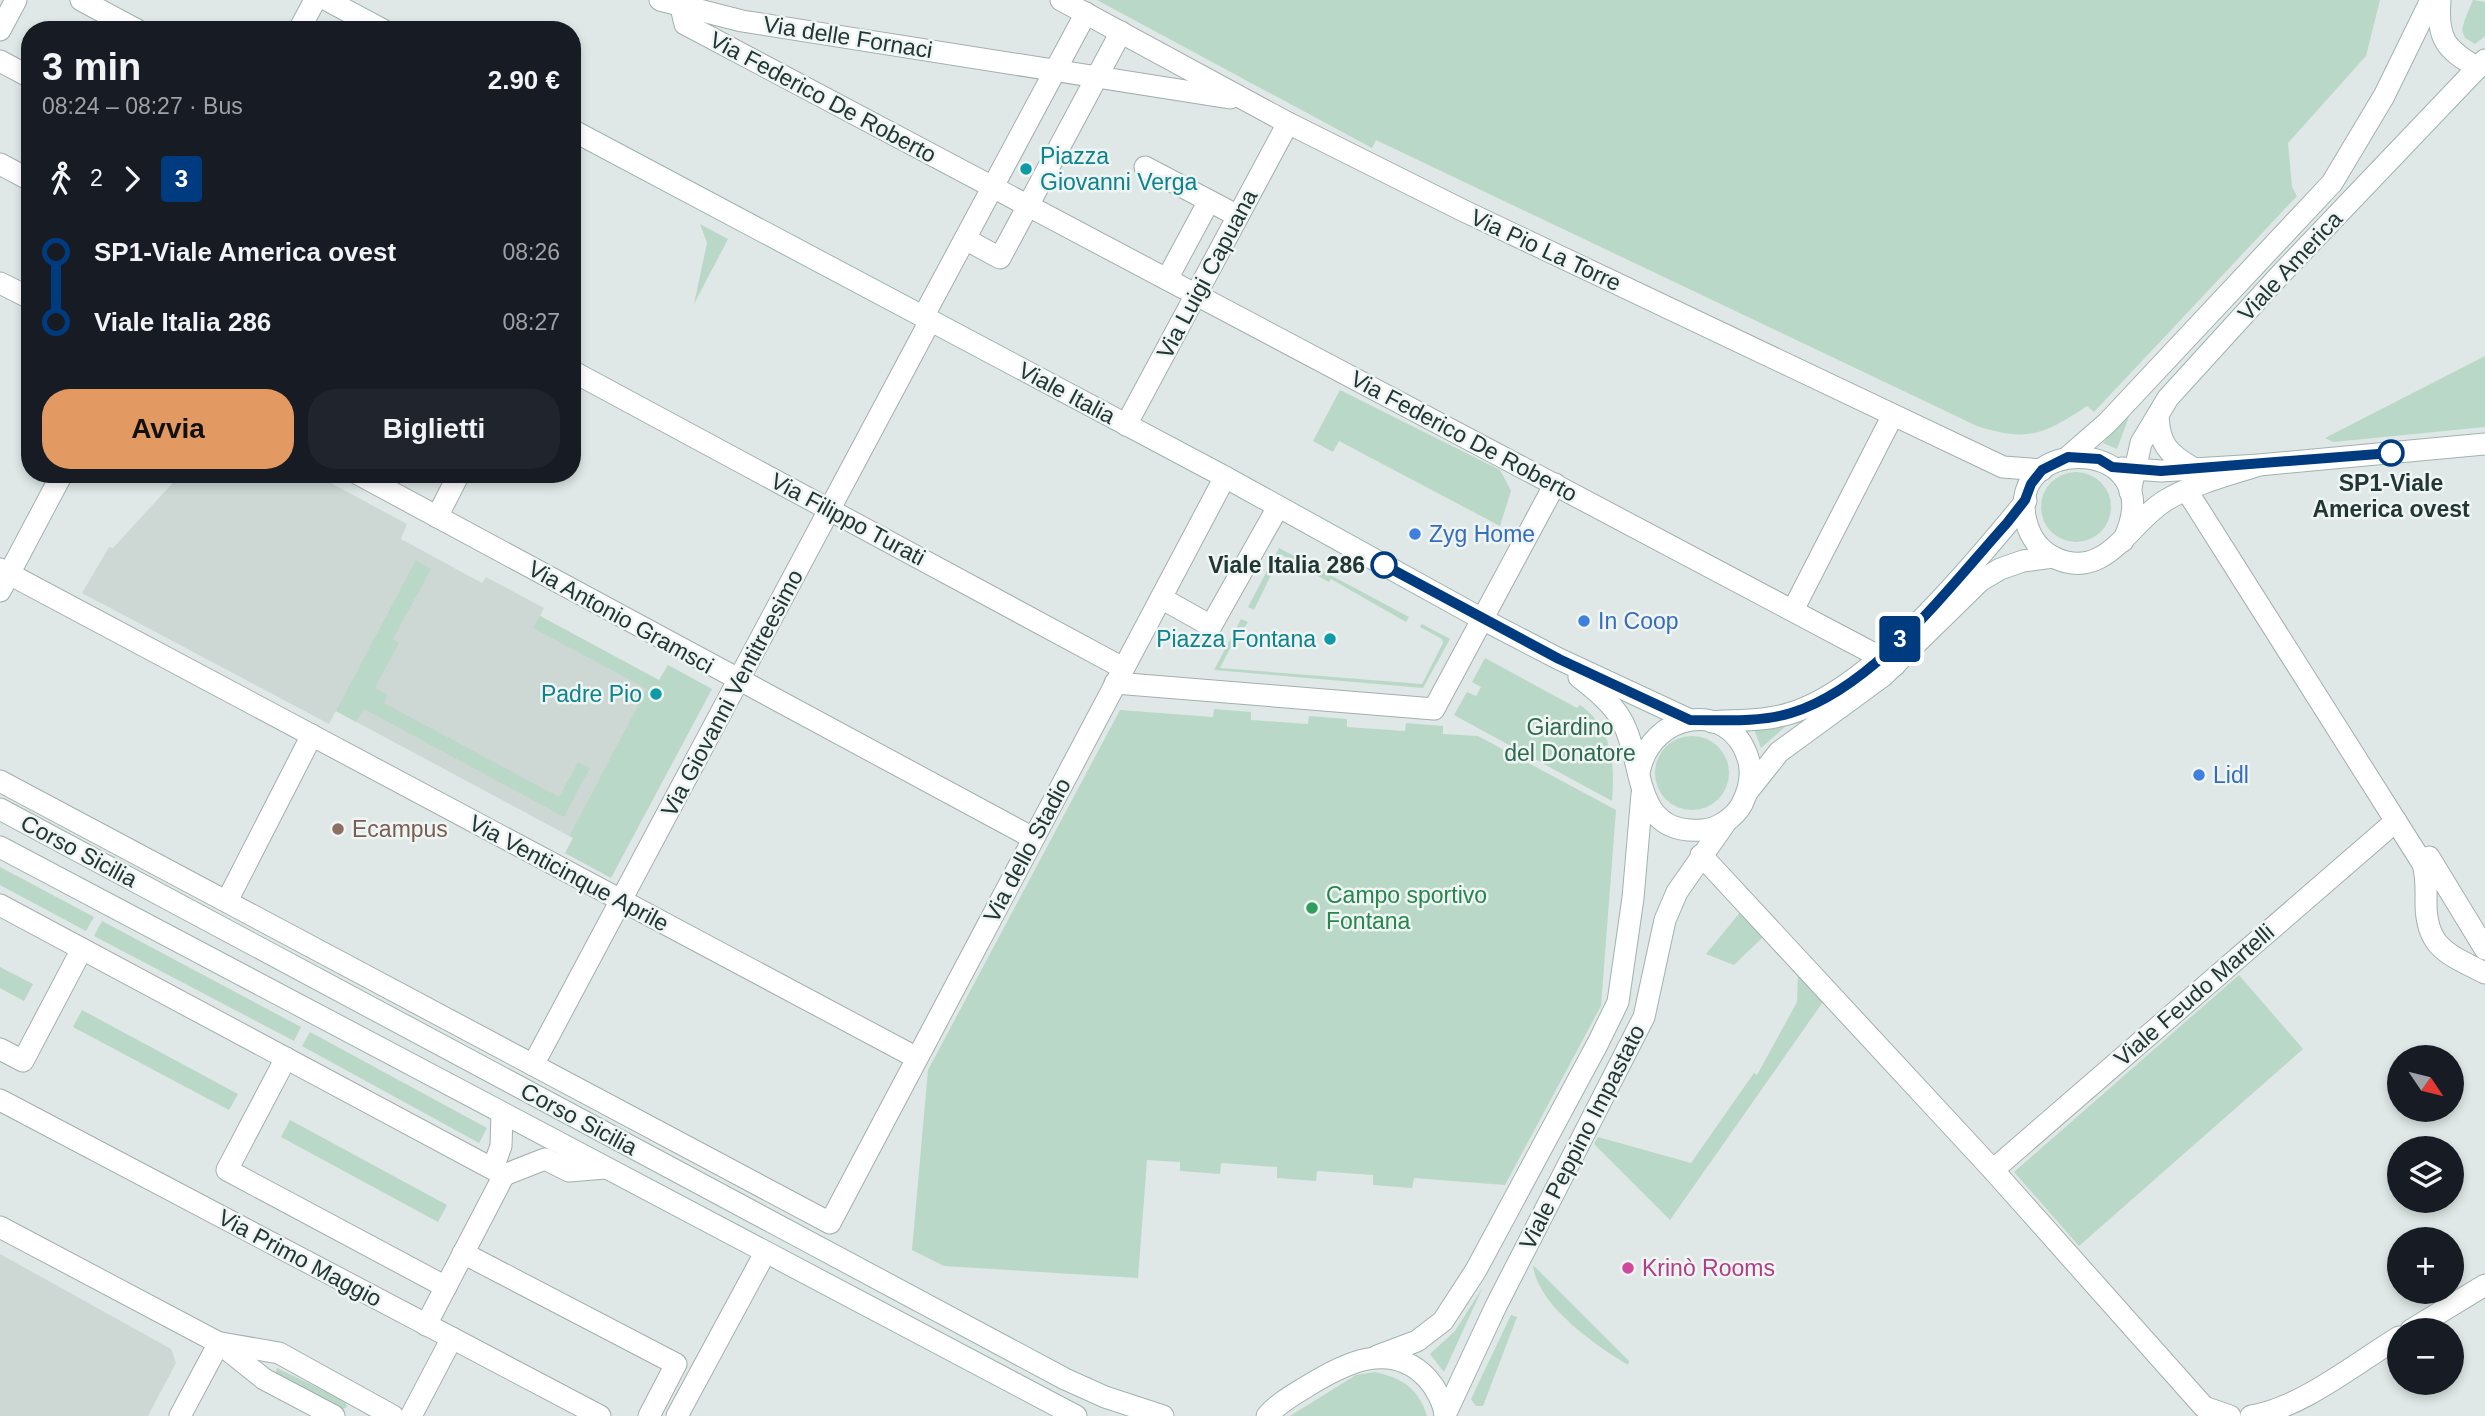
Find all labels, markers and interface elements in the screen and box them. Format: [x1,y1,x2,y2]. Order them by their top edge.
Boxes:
street label: Via delle Fornaci [762,11,934,63]
street label: Via Federico De Roberto [705,26,941,168]
text: 3 min [42,46,141,88]
text: 2.90 € [488,65,560,95]
text: 08:24 – 08:27 · Bus [42,93,243,119]
place label: Piazza Giovanni Verga [1040,143,1197,195]
icon: walk [42,160,80,198]
icon: forward [113,160,151,198]
marker: Piazza Giovanni Verga [1018,161,1034,177]
text: 2 [90,165,103,191]
text: 3 [175,165,188,192]
street label: Via Luigi Capuana [1151,185,1263,363]
street label: Via Pio La Torre [1467,204,1625,296]
street label: Viale America [2233,206,2347,326]
text: SP1-Viale America ovest [94,237,396,267]
text: 08:26 [502,239,560,265]
text: Viale Italia 286 [94,307,271,337]
text: 08:27 [502,309,560,335]
street label: Viale Italia [1014,357,1120,429]
street label: Via Federico De Roberto [1346,365,1582,507]
button: Avvia [42,389,294,469]
button: Biglietti [308,389,560,469]
marker: SP1-Viale America ovest [2378,440,2404,466]
street label: Via Filippo Turati [766,467,930,571]
place label: SP1-Viale America ovest [2312,470,2470,522]
place label: Zyg Home [1429,521,1535,547]
marker: Zyg Home [1407,526,1423,542]
place label: Viale Italia 286 [1208,552,1365,578]
marker: Viale Italia 286 [1371,552,1397,578]
street label: Via Antonio Gramsci [524,555,718,679]
street label: Via Giovanni Ventitreesimo [656,565,808,821]
place label: In Coop [1598,608,1679,634]
marker: In Coop [1576,613,1592,629]
line badge: 3 [1877,616,1923,662]
text: 3 [1893,625,1907,652]
place label: Piazza Fontana [1156,626,1316,652]
marker: Piazza Fontana [1322,631,1338,647]
place label: Padre Pio [541,681,642,707]
marker: Padre Pio [648,686,664,702]
park label: Giardino del Donatore [1504,714,1636,766]
place label: Lidl [2213,762,2249,788]
marker: Lidl [2191,767,2207,783]
street label: Via dello Stadio [978,774,1076,926]
street label: Via Venticinque Aprile [465,809,673,937]
street label: Corso Sicilia [16,810,142,893]
place label: Ecampus [352,816,448,842]
marker: Ecampus [330,821,346,837]
place label: Campo sportivo Fontana [1326,882,1487,934]
marker: Campo sportivo Fontana [1304,900,1320,916]
street label: Viale Feudo Martelli [2109,919,2279,1071]
street label: Viale Peppino Impastato [1514,1020,1650,1254]
north arrow [2387,1045,2464,1122]
map controls [2387,1045,2464,1395]
street label: Corso Sicilia [516,1078,642,1161]
button: layers [2387,1136,2464,1213]
street label: Via Primo Maggio [214,1204,386,1312]
button: + [2387,1227,2464,1304]
place label: Krinò Rooms [1642,1255,1775,1281]
marker: Krinò Rooms [1620,1260,1636,1276]
button: − [2387,1318,2464,1395]

